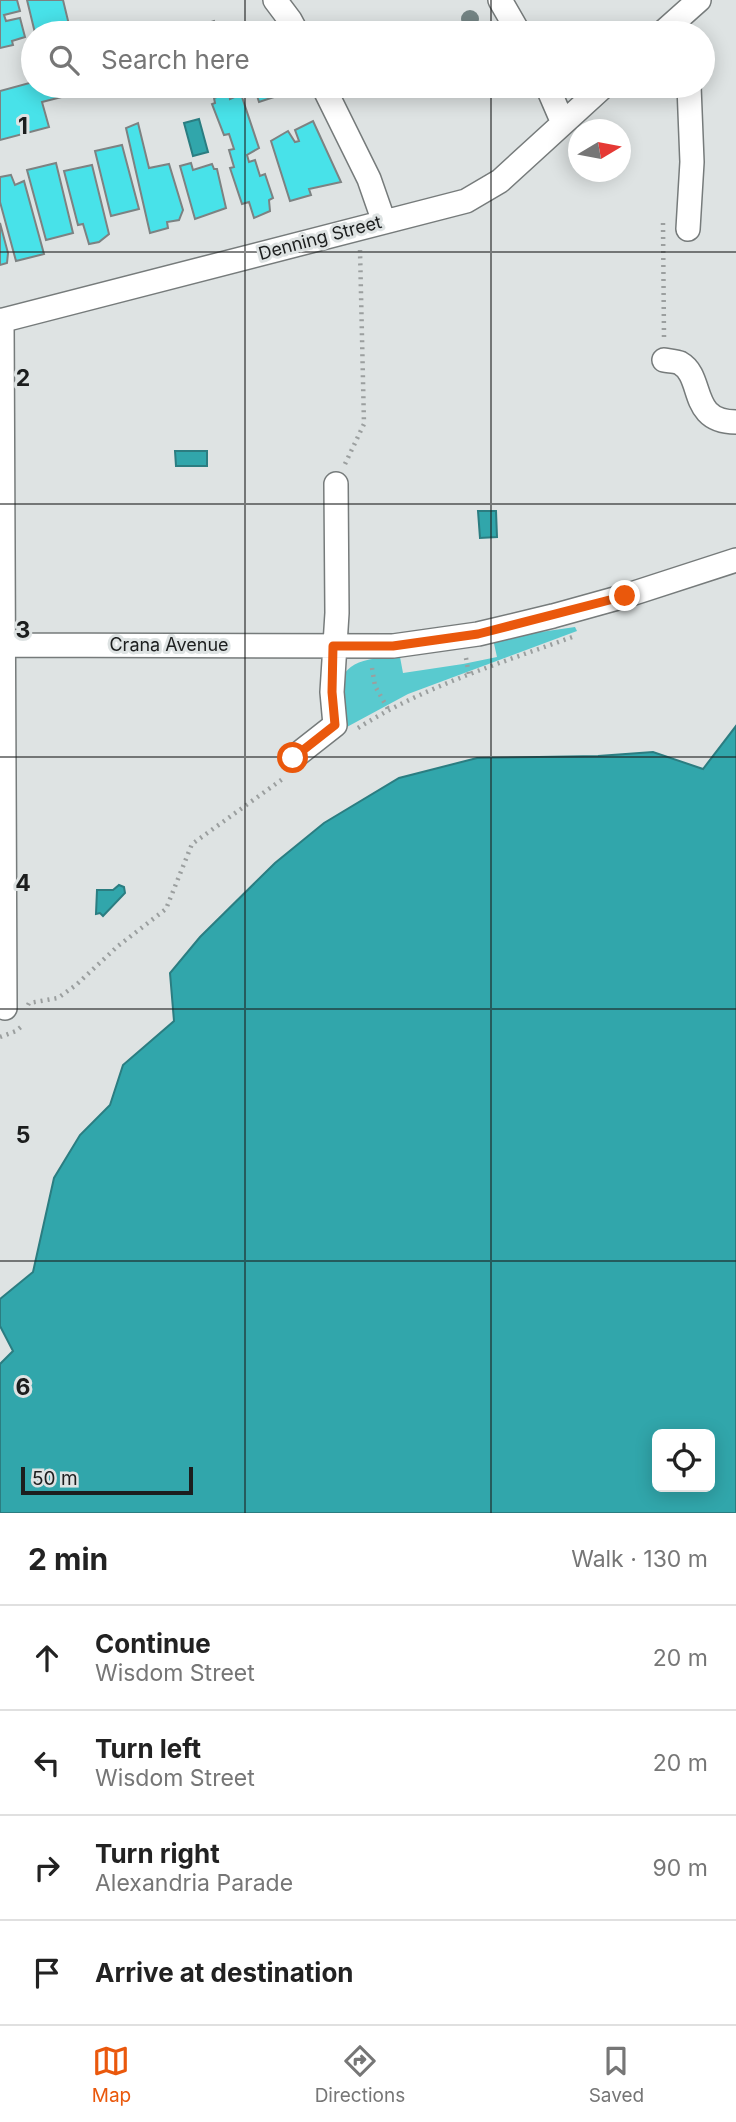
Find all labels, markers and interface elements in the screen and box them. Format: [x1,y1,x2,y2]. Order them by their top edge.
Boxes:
search box [21,21,715,98]
icon: search [45,41,83,79]
text: Search here [101,44,250,75]
text: 1 [18,112,28,140]
north arrow [568,119,631,182]
street label: Denning Street [256,211,384,264]
text: 2 [16,364,30,392]
route end [609,580,640,611]
text: 3 [16,616,30,644]
street label: Crana Avenue [109,634,229,655]
route start [277,742,308,773]
text: 4 [15,869,31,897]
text: 5 [16,1121,30,1149]
text: 6 [16,1373,30,1401]
map controls [652,1429,715,1492]
button: locate [652,1429,715,1492]
scale bar [21,1464,192,1496]
text: 50 m [32,1467,78,1490]
text: 2 min [28,1541,108,1577]
text: Walk · 130 m [571,1545,708,1573]
text: Continue [95,1628,211,1659]
icon: ahead [28,1639,66,1677]
text: 20 m [653,1644,708,1672]
text: Wisdom Street [95,1659,255,1687]
text: Turn left [95,1733,201,1764]
icon: left [28,1744,66,1782]
text: 20 m [653,1749,708,1777]
text: Wisdom Street [95,1764,255,1792]
text: Turn right [95,1838,220,1869]
icon: right [28,1849,66,1887]
text: 90 m [653,1854,708,1882]
text: Alexandria Parade [95,1869,293,1897]
icon: arrive [28,1954,66,1992]
text: Arrive at destination [95,1957,354,1988]
tab: Map [92,2042,131,2107]
tab: Directions [315,2042,405,2107]
tab: Saved [589,2042,644,2107]

